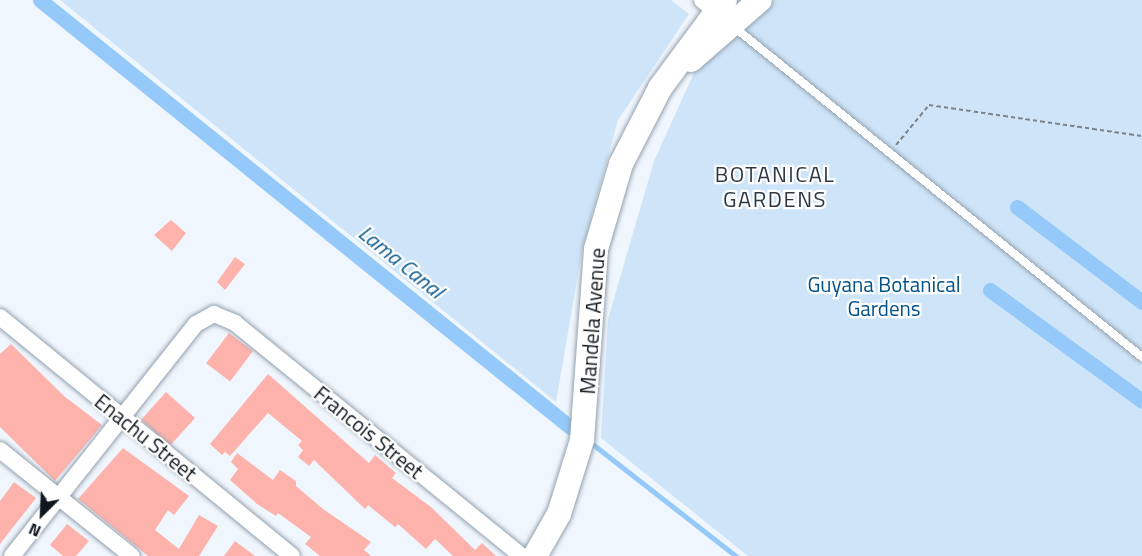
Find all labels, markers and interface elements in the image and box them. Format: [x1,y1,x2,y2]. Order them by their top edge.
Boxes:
district label: BOTANICAL GARDENS [715,161,835,212]
water label: Lama Canal [353,220,449,304]
street label: Mandela Avenue [574,247,610,395]
park label: Guyana Botanical Gardens [807,271,961,321]
street label: Francois Street [309,380,429,484]
street label: Enachu Street [90,388,202,486]
north arrow [12,484,72,544]
text: N [25,517,45,544]

